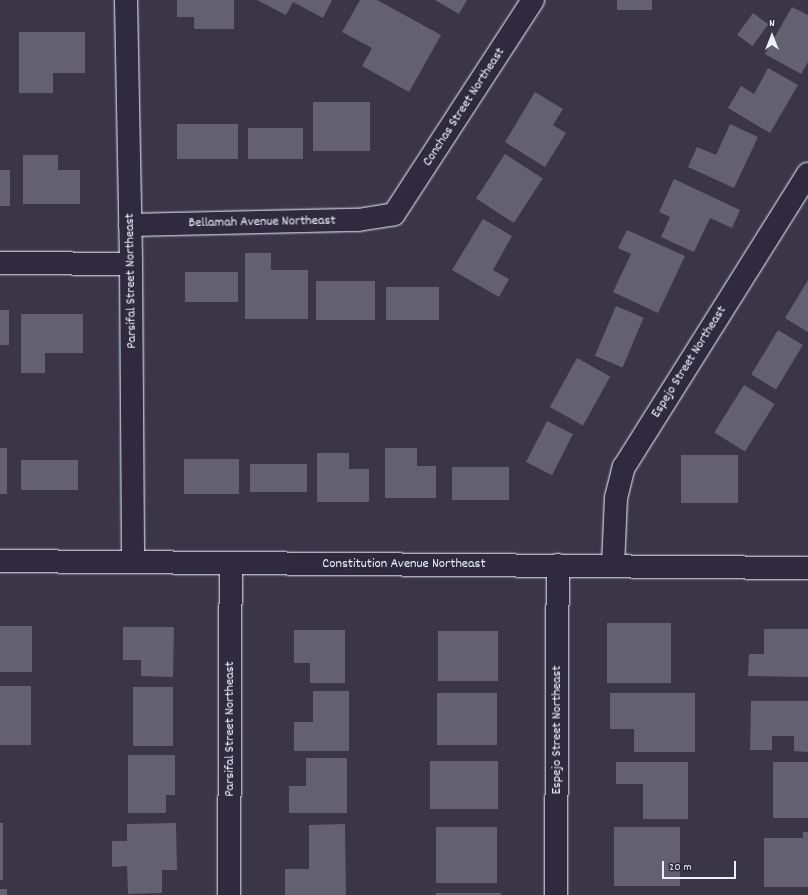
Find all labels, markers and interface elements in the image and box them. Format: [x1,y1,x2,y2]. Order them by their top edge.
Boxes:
north arrow [752,16,792,56]
text: N [769,16,775,32]
street label: Conchas Street Northeast [419,44,509,170]
street label: Bellamah Avenue Northeast [188,212,336,232]
street label: Parsifal Street Northeast [121,213,141,349]
street label: Espejo Street Northeast [648,303,730,421]
street label: Constitution Avenue Northeast [322,556,486,572]
street label: Parsifal Street Northeast [222,661,238,797]
street label: Espejo Street Northeast [549,666,565,794]
scale bar [664,853,738,879]
text: 20 m [669,859,692,876]

